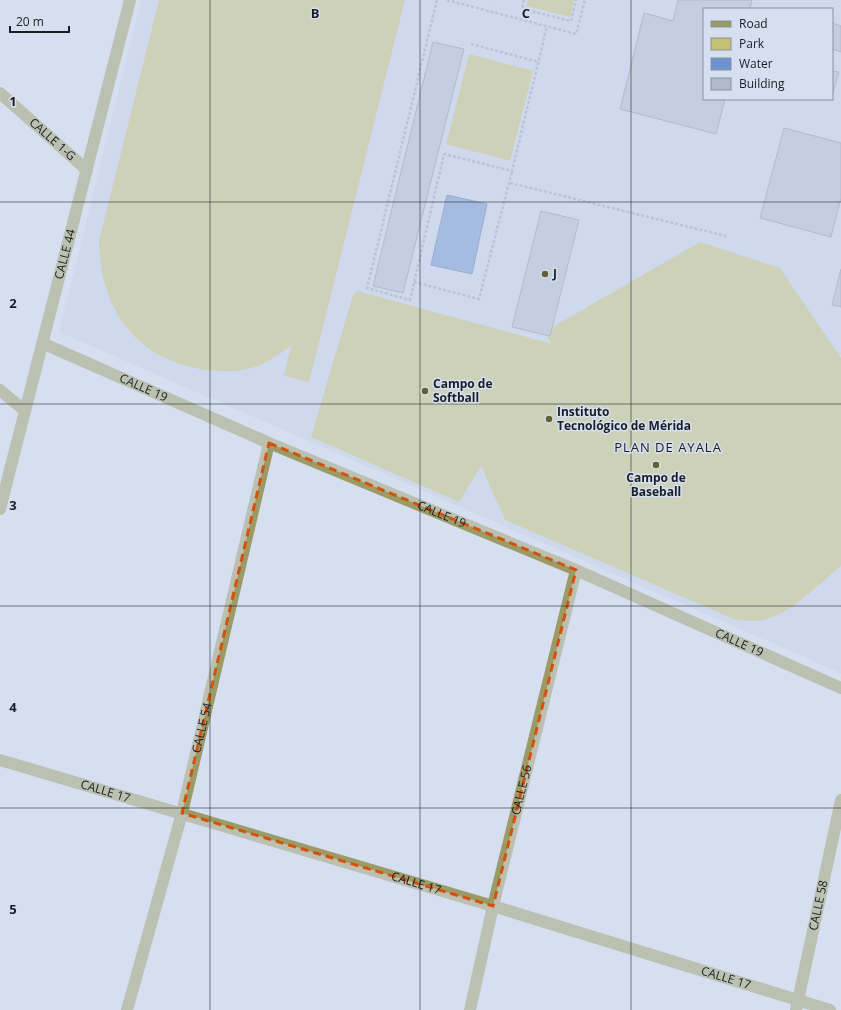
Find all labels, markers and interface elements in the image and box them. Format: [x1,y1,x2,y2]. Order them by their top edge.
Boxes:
text: B [311,4,320,22]
text: C [522,4,530,22]
scale bar [10,8,69,34]
legend [703,8,833,100]
text: 20 m [16,13,44,30]
text: Road [739,15,768,32]
text: Park [739,35,765,52]
text: Water [739,55,773,72]
text: Building [739,75,785,92]
text: 1 [9,92,17,110]
street label: CALLE 1-G [26,114,80,164]
street label: CALLE 44 [50,227,79,281]
place label: J [552,265,557,282]
marker: J [540,269,550,279]
text: 2 [9,294,17,312]
street label: CALLE 19 [117,369,171,405]
place label: Campo de Softball [433,375,493,406]
marker: Campo de Softball [420,386,430,396]
place label: Instituto Tecnológico de Mérida [557,403,691,434]
marker: Instituto Tecnológico de Mérida [544,414,554,424]
district label: PLAN DE AYALA [614,438,722,456]
marker: Campo de Baseball [651,460,661,470]
place label: Campo de Baseball [626,469,686,500]
text: 3 [9,496,17,514]
street label: CALLE 19 [415,496,469,532]
street label: CALLE 19 [713,624,766,660]
text: 4 [9,698,17,716]
street label: CALLE 54 [187,701,216,755]
street label: CALLE 56 [507,763,536,817]
street label: CALLE 17 [79,775,133,806]
street label: CALLE 17 [389,867,443,898]
street label: CALLE 58 [804,878,832,932]
text: 5 [9,900,17,918]
street label: CALLE 17 [699,962,753,993]

